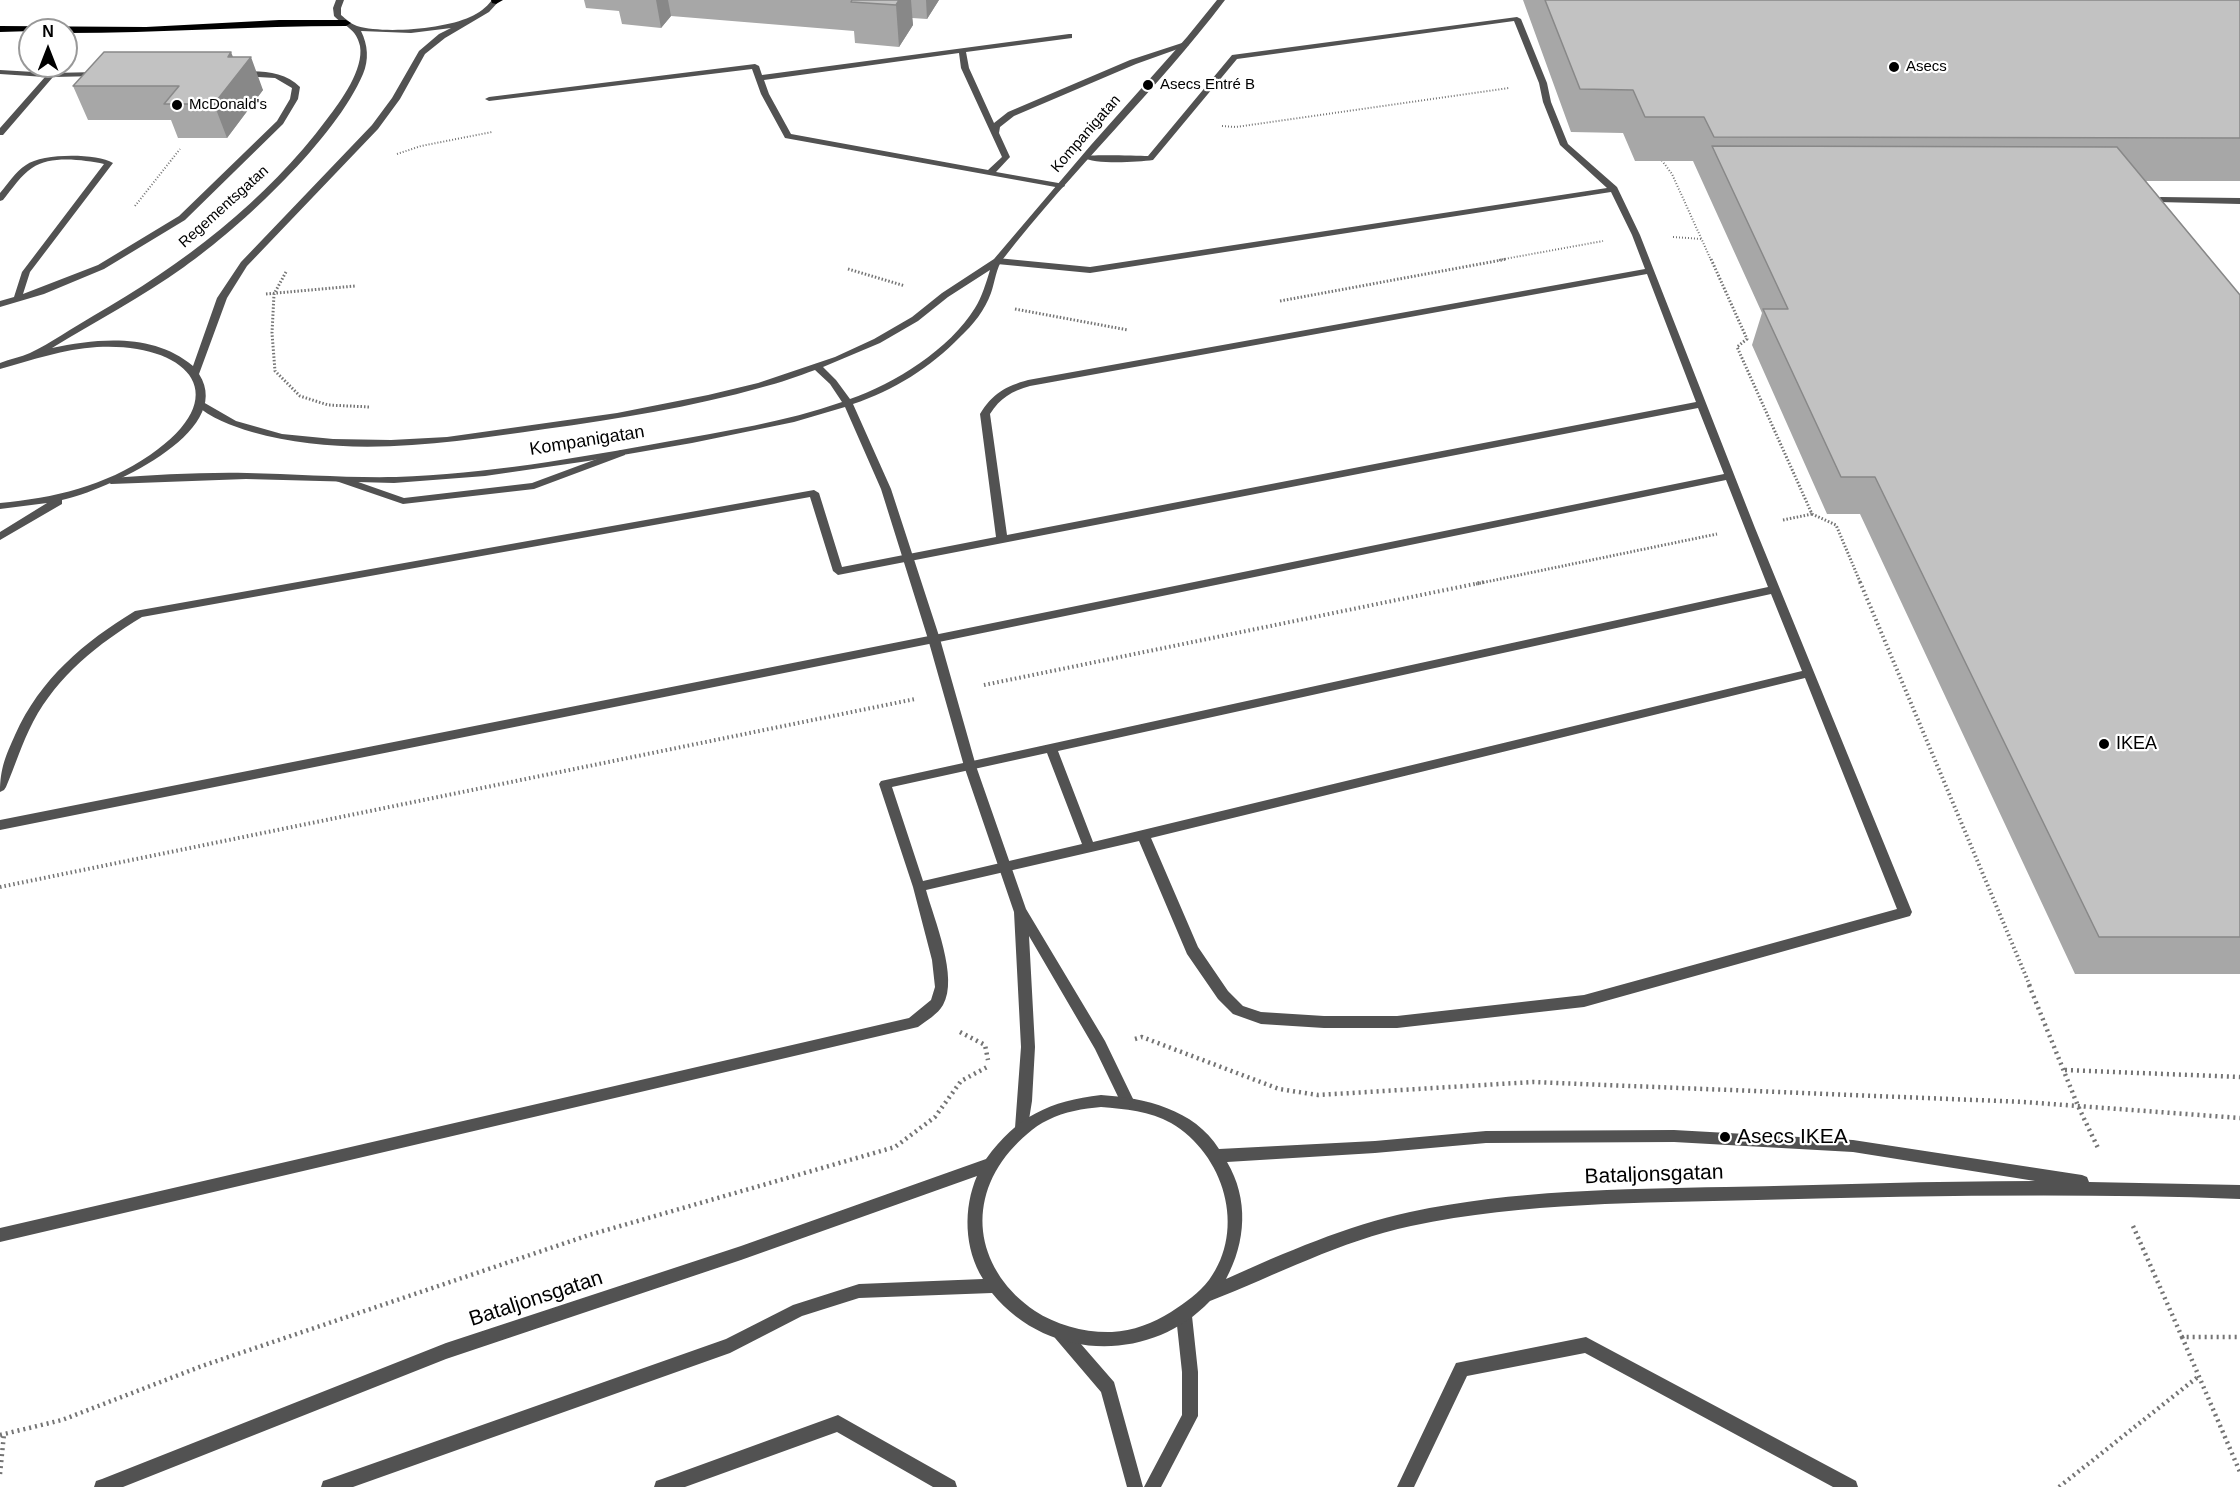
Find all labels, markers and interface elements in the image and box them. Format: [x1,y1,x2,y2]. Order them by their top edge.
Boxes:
north arrow [18,18,78,78]
text: N [42,23,54,40]
place label: Asecs [1906,58,1947,76]
marker: Asecs [1887,60,1901,74]
place label: Asecs Entré B [1160,76,1255,94]
marker: Asecs Entré B [1141,78,1155,92]
street label: Kompanigatan [1047,92,1125,176]
place label: McDonald's [189,96,267,114]
marker: McDonald's [170,98,184,112]
street label: Regementsgatan [176,162,272,252]
street label: Kompanigatan [528,421,646,461]
place label: IKEA [2116,733,2157,755]
marker: IKEA [2097,737,2111,751]
place label: Asecs IKEA [1737,1124,1848,1150]
marker: Asecs IKEA [1718,1130,1732,1144]
street label: Bataljonsgatan [1584,1160,1724,1190]
street label: Bataljonsgatan [466,1266,606,1332]

